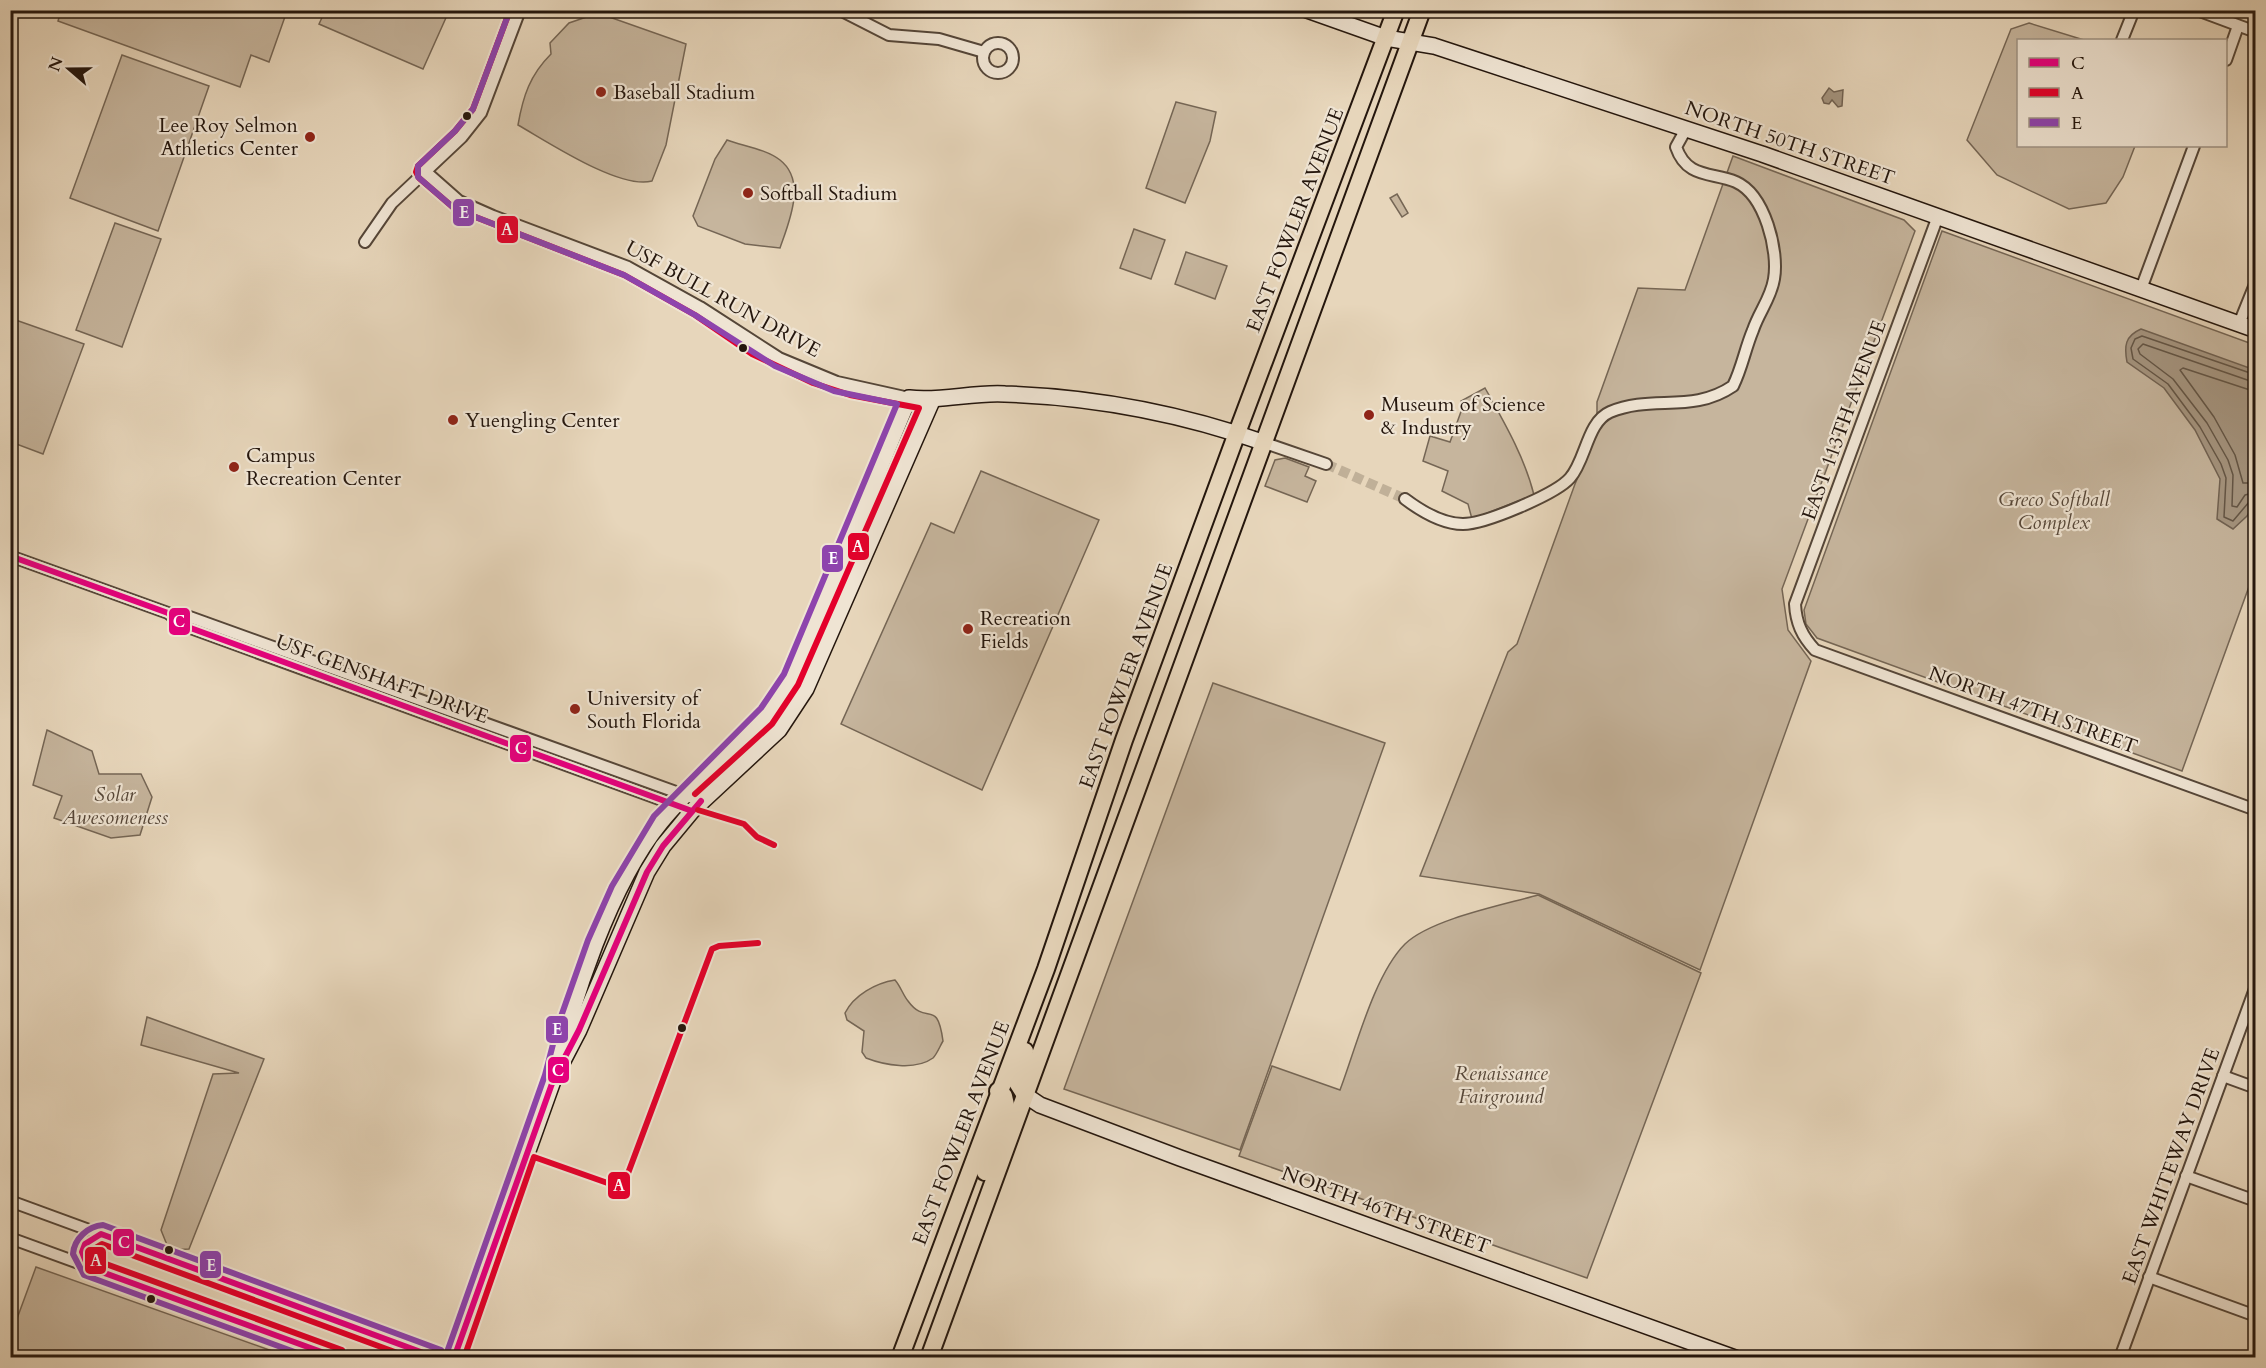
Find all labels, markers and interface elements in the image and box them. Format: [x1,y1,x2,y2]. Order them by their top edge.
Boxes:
north arrow [39,39,99,99]
legend [2017,39,2227,147]
text: C [2071,51,2085,76]
text: N [43,54,69,75]
place label: Baseball Stadium [613,79,755,106]
text: A [2071,81,2084,106]
marker: Baseball Stadium [594,85,608,99]
street label: NORTH 50TH STREET [1682,94,1899,192]
street label: EAST FOWLER AVENUE [1240,104,1350,336]
unlabelled marker [461,110,473,122]
text: E [2071,111,2082,136]
place label: Lee Roy Selmon Athletics Center [158,112,299,162]
marker: Lee Roy Selmon Athletics Center [303,130,317,144]
place label: Softball Stadium [760,180,897,207]
marker: Softball Stadium [741,186,755,200]
line badge: E [452,198,475,227]
text: E [459,202,469,224]
line badge: A [496,215,519,244]
text: A [501,219,513,241]
street label: USF BULL RUN DRIVE [621,234,825,364]
street label: EAST 113TH AVENUE [1795,316,1893,524]
unlabelled marker [737,342,749,354]
place label: Museum of Science & Industry [1381,391,1546,441]
place label: Yuengling Center [465,407,620,434]
marker: Museum of Science & Industry [1362,408,1376,422]
marker: Yuengling Center [446,413,460,427]
place label: Campus Recreation Center [246,442,402,492]
marker: Campus Recreation Center [227,460,241,474]
park label: Greco Softball Complex [1998,486,2110,536]
line badge: A [847,532,870,561]
text: A [852,536,864,558]
line badge: E [821,544,844,573]
text: E [828,548,838,570]
street label: EAST FOWLER AVENUE [1073,560,1179,792]
place label: Recreation Fields [980,605,1072,655]
line badge: C [168,607,191,636]
text: C [173,611,185,633]
marker: Recreation Fields [961,622,975,636]
street label: USF GENSHAFT DRIVE [272,628,492,730]
street label: NORTH 47TH STREET [1925,660,2141,760]
place label: University of South Florida [587,685,701,735]
marker: University of South Florida [568,702,582,716]
line badge: C [509,734,532,763]
text: C [515,738,527,760]
park label: Solar Awesomeness [61,781,168,831]
line badge: E [545,1015,569,1044]
street label: EAST FOWLER AVENUE [906,1017,1016,1249]
text: E [552,1019,562,1041]
unlabelled marker [676,1022,688,1034]
street label: EAST WHITEWAY DRIVE [2116,1044,2226,1288]
line badge: C [547,1056,570,1084]
text: C [552,1060,564,1082]
park label: Renaissance Fairground [1454,1060,1548,1110]
street label: NORTH 46TH STREET [1278,1160,1494,1260]
line badge: A [607,1171,631,1200]
text: A [613,1175,625,1197]
line badge: C [112,1228,135,1257]
text: C [118,1232,130,1254]
unlabelled marker [163,1244,175,1256]
line badge: A [84,1246,107,1275]
text: A [90,1250,102,1272]
line badge: E [199,1250,222,1279]
text: E [206,1255,216,1277]
unlabelled marker [145,1293,157,1305]

